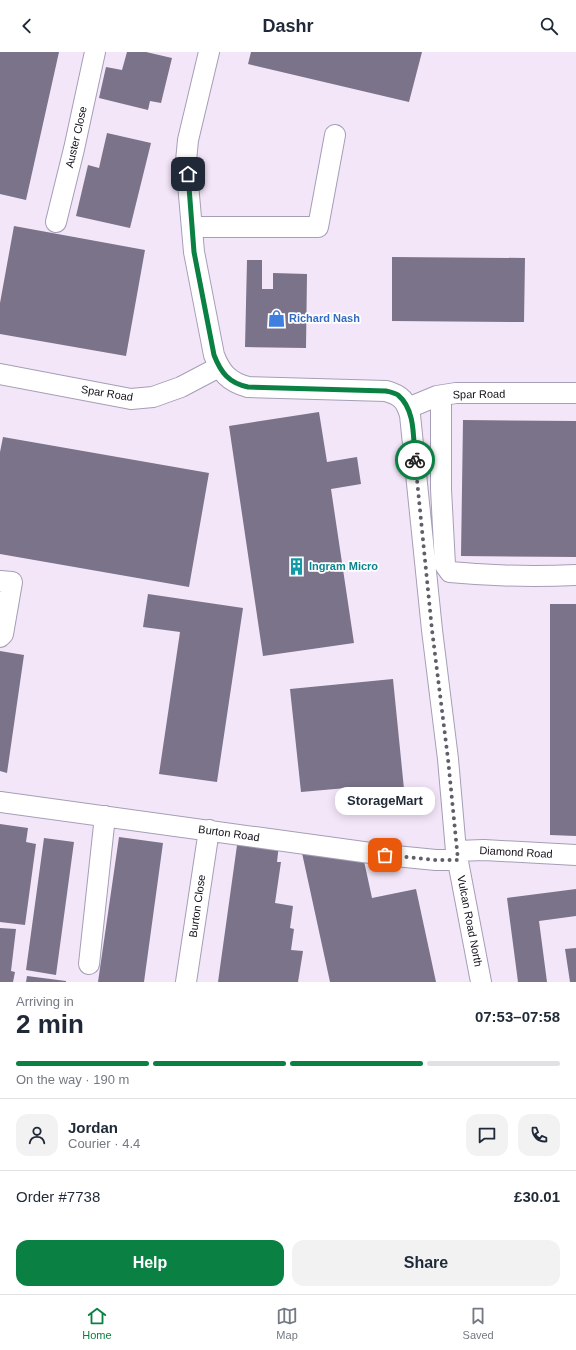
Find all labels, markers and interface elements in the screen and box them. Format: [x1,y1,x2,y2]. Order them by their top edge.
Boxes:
icon: back [16,15,38,37]
icon: search [538,15,560,37]
text: Dashr [262,16,314,36]
street label: Auster Close [63,105,89,169]
pin [171,157,205,191]
icon: home [177,163,199,185]
shop icon: Richard Nash [266,308,286,328]
place label: Richard Nash [289,312,360,324]
street label: Spar Road [80,383,134,403]
street label: Spar Road [453,388,505,400]
courier [395,440,435,480]
icon: bike [404,449,426,471]
building icon: Ingram Micro [286,556,306,576]
place label: Ingram Micro [309,560,378,572]
callout: StorageMart [335,787,435,815]
text: StorageMart [347,793,423,808]
street label: Burton Road [198,823,260,843]
pin [368,838,402,872]
icon: bag [374,844,396,866]
street label: Diamond Road [479,844,553,860]
street label: Burton Close [187,874,207,938]
street label: Vulcan Road North [455,874,485,968]
text: Arriving in [16,994,74,1009]
text: 07:53–07:58 [475,1008,560,1025]
text: 2 min [16,1009,84,1039]
text: On the way · 190 m [16,1072,129,1087]
button: person [16,1114,58,1156]
button: chat [466,1114,508,1156]
button: phone [518,1114,560,1156]
text: Jordan [68,1119,118,1136]
text: Courier · 4.4 [68,1136,140,1151]
text: Order #7738 [16,1188,100,1205]
text: £30.01 [514,1188,560,1205]
button: Help [16,1240,284,1286]
button: Share [292,1240,560,1286]
tab: Home [82,1305,112,1341]
tab: Map [276,1305,298,1341]
tab: Saved [463,1305,494,1341]

